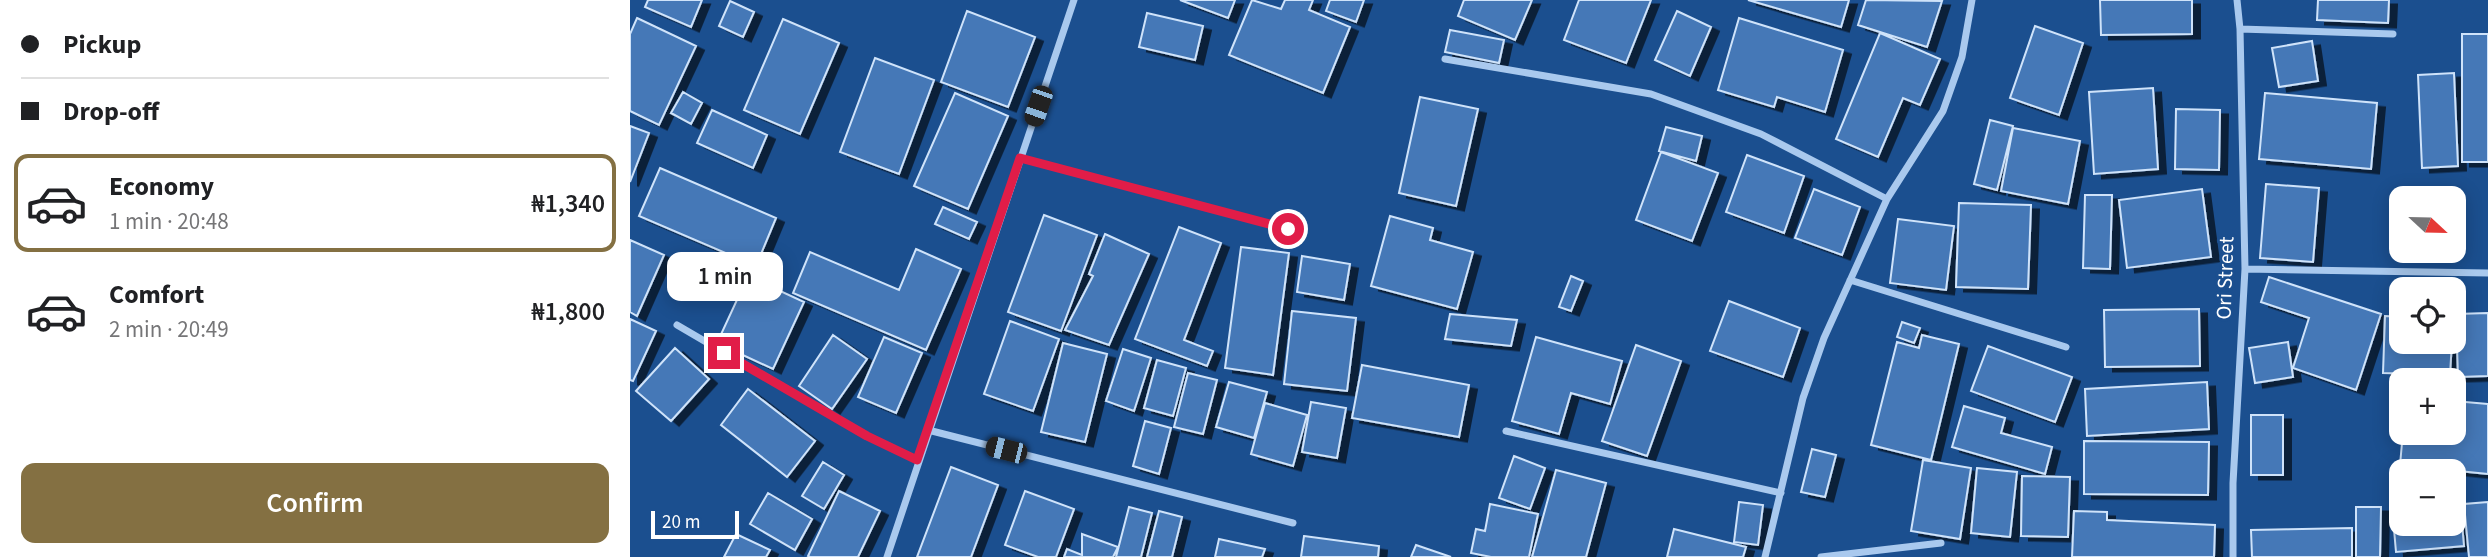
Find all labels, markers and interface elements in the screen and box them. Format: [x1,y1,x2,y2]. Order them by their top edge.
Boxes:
text: Pickup [63,26,141,63]
car [1022,83,1055,129]
text: Drop-off [63,93,159,130]
text: Economy [109,168,214,205]
icon: car [25,172,88,235]
text: ₦1,340 [531,185,605,222]
north arrow [2389,186,2466,262]
map controls [2389,186,2466,536]
text: 1 min · 20:48 [109,205,229,238]
route start [1272,213,1304,245]
street label: Ori Street [2209,236,2241,320]
callout: 1 min [666,252,782,300]
text: 1 min [698,260,752,293]
text: Comfort [109,276,204,313]
button: locate [2389,277,2466,354]
icon: car [25,280,88,343]
text: ₦1,800 [531,293,605,330]
text: 2 min · 20:49 [109,313,229,346]
route end [708,337,740,369]
button: + [2389,368,2466,445]
car [984,435,1029,465]
button: − [2389,459,2466,536]
button: Confirm [21,463,609,543]
scale bar [651,508,738,540]
text: 20 m [662,509,700,536]

